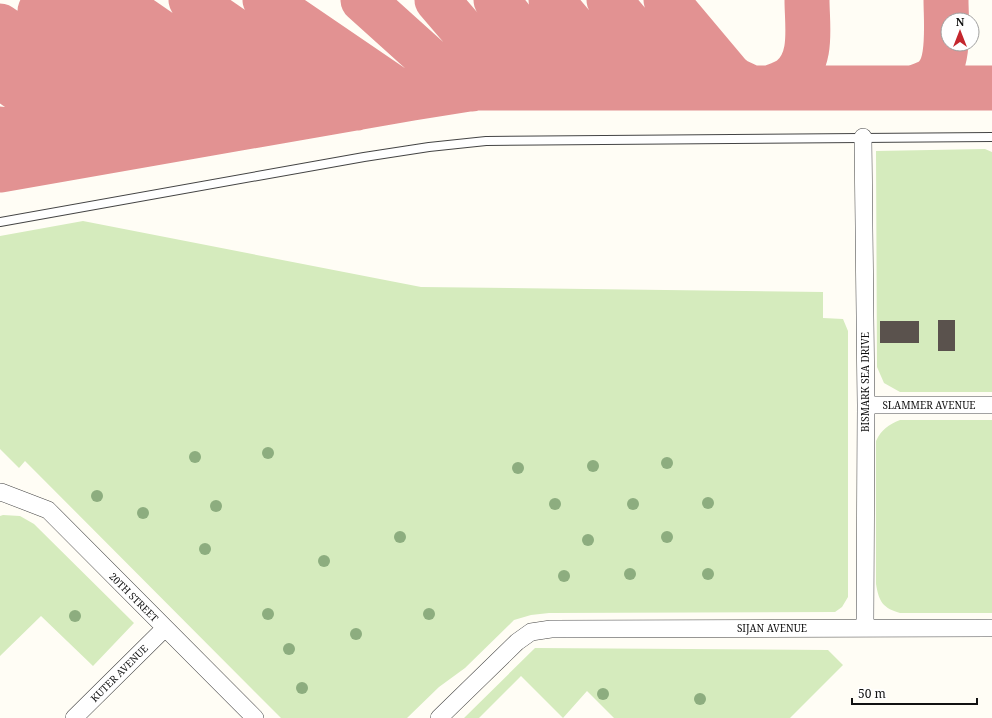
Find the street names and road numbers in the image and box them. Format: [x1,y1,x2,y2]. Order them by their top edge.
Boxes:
street label: BISMARK SEA DRIVE [858,332,872,432]
street label: SLAMMER AVENUE [882,398,976,412]
street label: 20TH STREET [106,569,162,625]
street label: SIJAN AVENUE [737,621,807,635]
street label: KUTER AVENUE [87,641,151,705]

